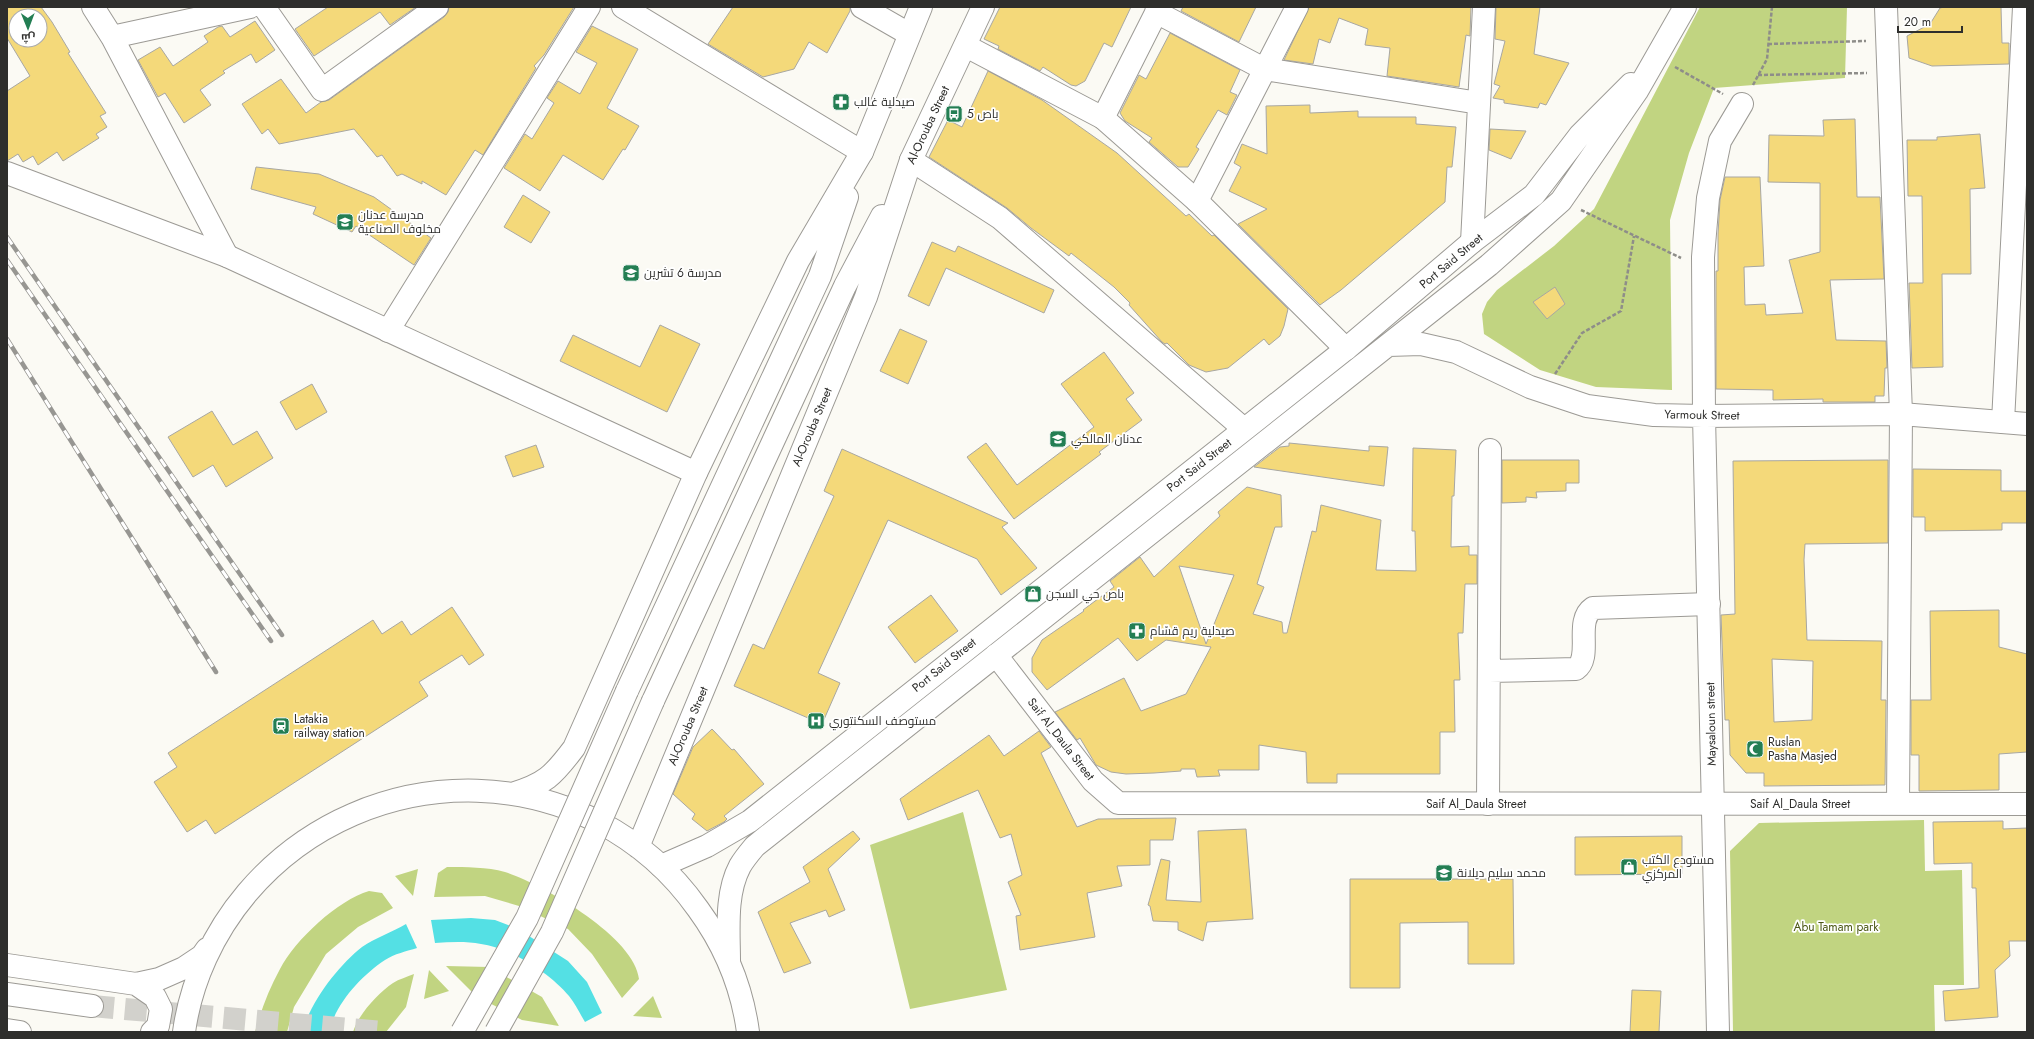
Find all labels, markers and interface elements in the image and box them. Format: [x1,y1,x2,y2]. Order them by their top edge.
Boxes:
north arrow [8,8,48,48]
scale bar [1898,8,1962,34]
text: 20 m [1904,13,1931,31]
text: ش [21,30,35,46]
street label: Al-Orouba Street [902,83,954,167]
pharmacy icon: صيدلية غالب [831,92,851,112]
place label: صيدلية غالب [854,93,915,111]
bus stop icon: باص 5 [944,104,964,124]
place label: باص 5 [967,105,998,123]
place label: مدرسة عدنان مخلوف الصناعية [358,206,441,238]
school or university icon: مدرسة عدنان مخلوف الصناعية [335,212,355,232]
street label: Port Said Street [1415,229,1487,293]
school or university icon: مدرسة 6 تشرين [621,263,641,283]
place label: مدرسة 6 تشرين [644,264,722,282]
street label: Al-Orouba Street [787,385,837,469]
street label: Yarmouk Street [1664,405,1740,425]
school or university icon: عدنان المالكي [1048,429,1068,449]
place label: عدنان المالكي [1071,430,1143,449]
street label: Port Said Street [1163,434,1235,496]
shop icon: باص حي السجن [1023,584,1043,604]
place label: باص حي السجن [1046,585,1124,604]
pharmacy icon: صيدلية ريم قسّام [1127,621,1147,641]
place label: صيدلية ريم قسّام [1150,622,1235,640]
street label: Port Said Street [908,633,980,697]
street label: Maysaloun street [1701,682,1721,766]
street label: Al-Orouba Street [663,684,713,768]
street label: Saif Al_Daula Street [1023,694,1099,784]
place label: Latakia railway station [294,710,365,742]
hospital icon: مستوصف السكنتوري [806,711,826,731]
place label: مستوصف السكنتوري [829,712,936,731]
station icon: Latakia railway station [271,716,291,736]
place label: Ruslan Pasha Masjed [1768,733,1837,765]
mosque icon: Ruslan Pasha Masjed [1745,739,1765,759]
street label: Saif Al_Daula Street [1426,795,1526,813]
street label: Saif Al_Daula Street [1750,795,1850,813]
place label: مستودع الكتب المركزي [1642,851,1714,884]
shop icon: مستودع الكتب المركزي [1619,857,1639,877]
school or university icon: محمد سليم ديلانة [1434,863,1454,883]
place label: محمد سليم ديلانة [1457,864,1546,882]
park label: Abu Tamam park [1794,918,1879,936]

